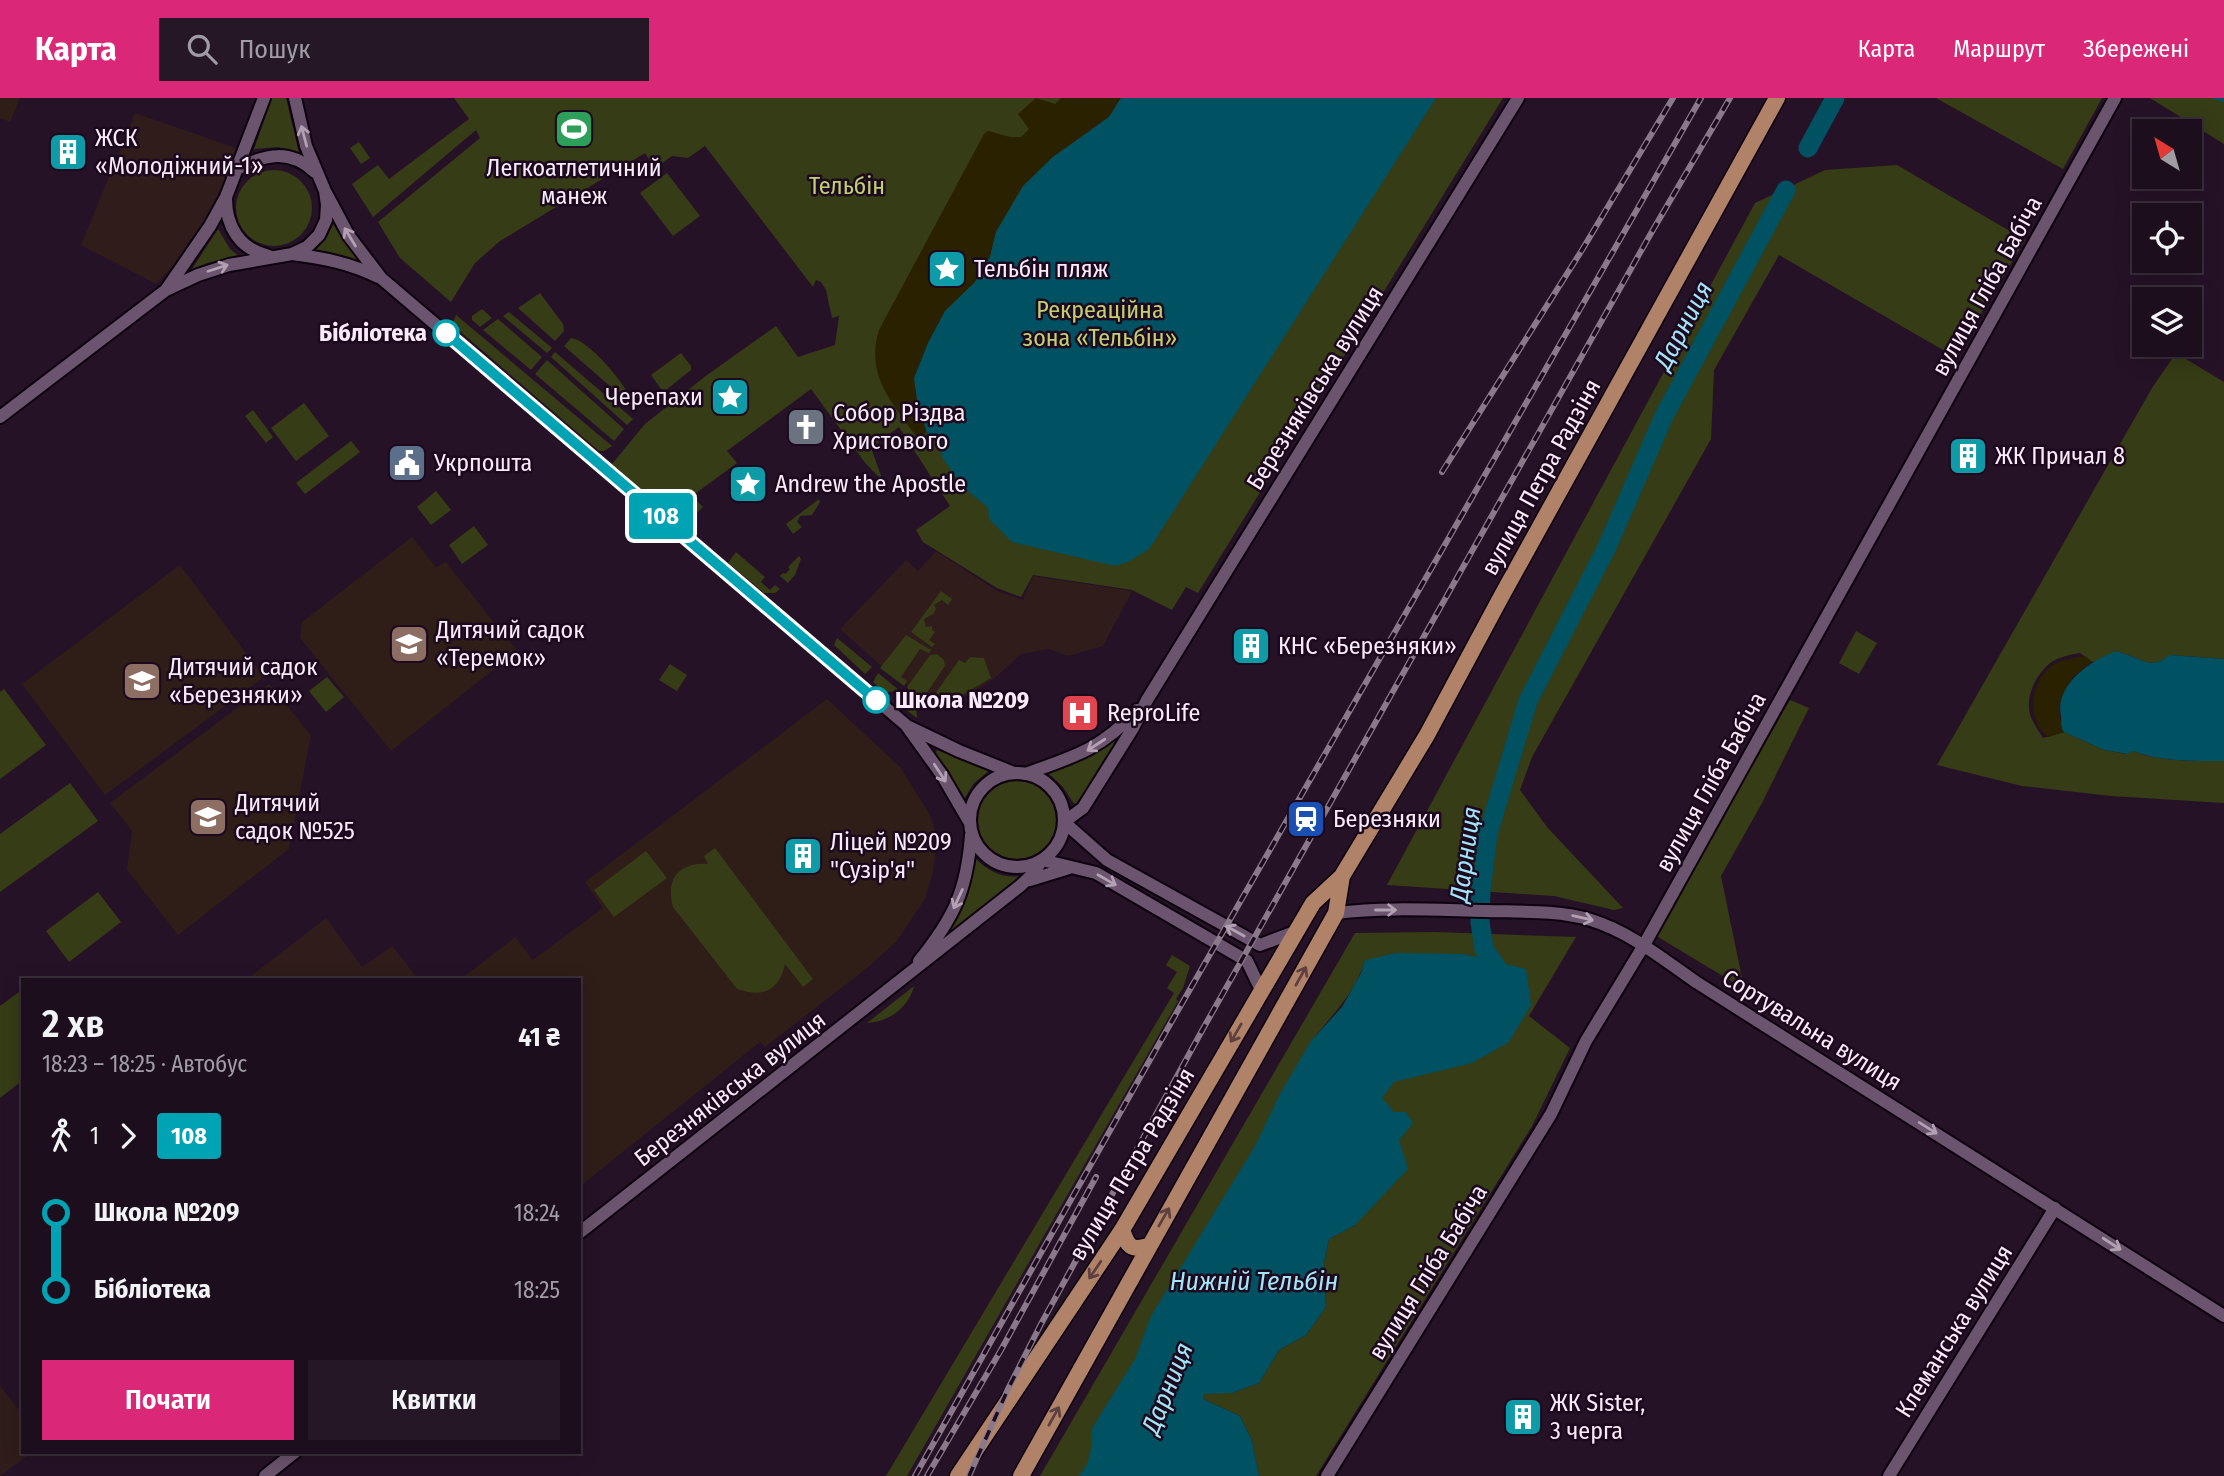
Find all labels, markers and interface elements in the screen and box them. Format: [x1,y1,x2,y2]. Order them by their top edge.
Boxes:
search box [159,18,649,81]
text: Карта [35,29,117,69]
icon: search [183,30,221,68]
text: Пошук [239,34,310,65]
text: Карта [1858,35,1915,63]
text: Маршрут [1953,35,2045,63]
text: Збережені [2083,35,2189,63]
sports icon: Легкоатлетичний манеж [553,108,595,150]
north arrow [2132,119,2202,189]
map controls [2132,119,2202,357]
place label: ЖСК «Молодіжний-1» [95,124,264,180]
one-way arrow [297,126,310,148]
building icon: ЖСК «Молодіжний-1» [47,131,89,173]
place label: Легкоатлетичний манеж [486,154,662,210]
park label: Тельбін [809,172,885,200]
street label: вулиця Гліба Бабіча [1926,191,2048,381]
button: locate [2132,203,2202,273]
one-way arrow [343,227,357,247]
place icon: Тельбін пляж [926,248,968,290]
place label: Тельбін пляж [974,255,1109,283]
one-way arrow [207,261,229,274]
water label: Дарниця [1646,276,1720,376]
street label: Березняківська вулиця [1241,281,1389,495]
button: layers [2132,287,2202,357]
park label: Рекреаційна зона «Тельбін» [1023,296,1177,352]
place label: Бібліотека [319,319,427,347]
marker: Бібліотека [433,320,459,346]
street label: вулиця Петра Радзіня [1476,374,1606,580]
place icon: Черепахи [709,376,751,418]
place label: Черепахи [605,383,703,411]
place label: Собор Різдва Христового [833,399,966,455]
church icon: Собор Різдва Христового [785,406,827,448]
building icon: ЖК Причал 8 [1947,435,1989,477]
public building icon: Укрпошта [386,442,428,484]
place label: ЖК Причал 8 [1995,442,2125,470]
place label: Укрпошта [433,449,532,477]
place icon: Andrew the Apostle [727,463,769,505]
place label: Andrew the Apostle [775,470,966,498]
line badge: 108 [621,493,701,539]
text: 108 [643,502,679,530]
place label: Дитячий садок «Теремок» [435,616,585,672]
school or university icon: Дитячий садок «Теремок» [388,623,430,665]
building icon: КНС «Березняки» [1230,625,1272,667]
place label: КНС «Березняки» [1278,632,1457,660]
place label: Дитячий садок «Березняки» [168,653,318,709]
school or university icon: Дитячий садок «Березняки» [121,660,163,702]
place label: Школа №209 [895,686,1029,714]
marker: Школа №209 [863,687,889,713]
street label: вулиця Гліба Бабіча [1650,687,1772,877]
hospital icon: ReproLife [1059,692,1101,734]
place label: ReproLife [1107,699,1200,727]
one-way arrow [1087,738,1107,752]
one-way arrow [933,762,947,782]
place label: Дитячий садок №525 [234,789,355,845]
school or university icon: Дитячий садок №525 [187,796,229,838]
station icon: Березняки [1285,798,1327,840]
place label: Березняки [1333,805,1441,833]
water label: Дарниця [1443,805,1487,905]
place label: Ліцей №209 "Сузір'я" [830,828,952,884]
building icon: Ліцей №209 "Сузір'я" [782,835,824,877]
one-way arrow [1096,873,1116,887]
one-way arrow [951,888,964,909]
one-way arrow [1374,903,1397,917]
one-way arrow [1571,912,1594,926]
one-way arrow [1225,924,1246,938]
street label: Сортувальна вулиця [1717,963,1907,1097]
one-way arrow [1295,966,1308,987]
text: 2 хв [42,1001,104,1047]
street label: Березняківська вулиця [629,1006,831,1172]
text: 41 ₴ [518,1022,560,1053]
one-way arrow [1229,1023,1243,1043]
text: 18:23 – 18:25 · Автобус [42,1050,247,1078]
street label: вулиця Петра Радзіня [1063,1063,1201,1265]
icon: walk [42,1117,80,1155]
icon: forward [109,1117,147,1155]
one-way arrow [1918,1121,1938,1135]
text: 1 [90,1122,99,1150]
text: 108 [171,1122,207,1150]
street label: вулиця Гліба Бабіча [1363,1179,1493,1365]
text: Школа №209 [94,1197,239,1228]
text: 18:24 [514,1199,560,1227]
one-way arrow [1157,1208,1171,1228]
one-way arrow [2102,1237,2122,1251]
street label: Клеманська вулиця [1890,1240,2018,1422]
one-way arrow [1088,1260,1102,1279]
water label: Нижній Тельбін [1170,1266,1338,1297]
text: Бібліотека [94,1274,211,1305]
text: 18:25 [514,1276,560,1304]
water label: Дарниця [1134,1338,1200,1440]
button: Почати [42,1360,294,1440]
button: Квитки [308,1360,560,1440]
place label: ЖК Sister, 3 черга [1550,1389,1645,1445]
building icon: ЖК Sister, 3 черга [1502,1396,1544,1438]
one-way arrow [1047,1407,1061,1427]

